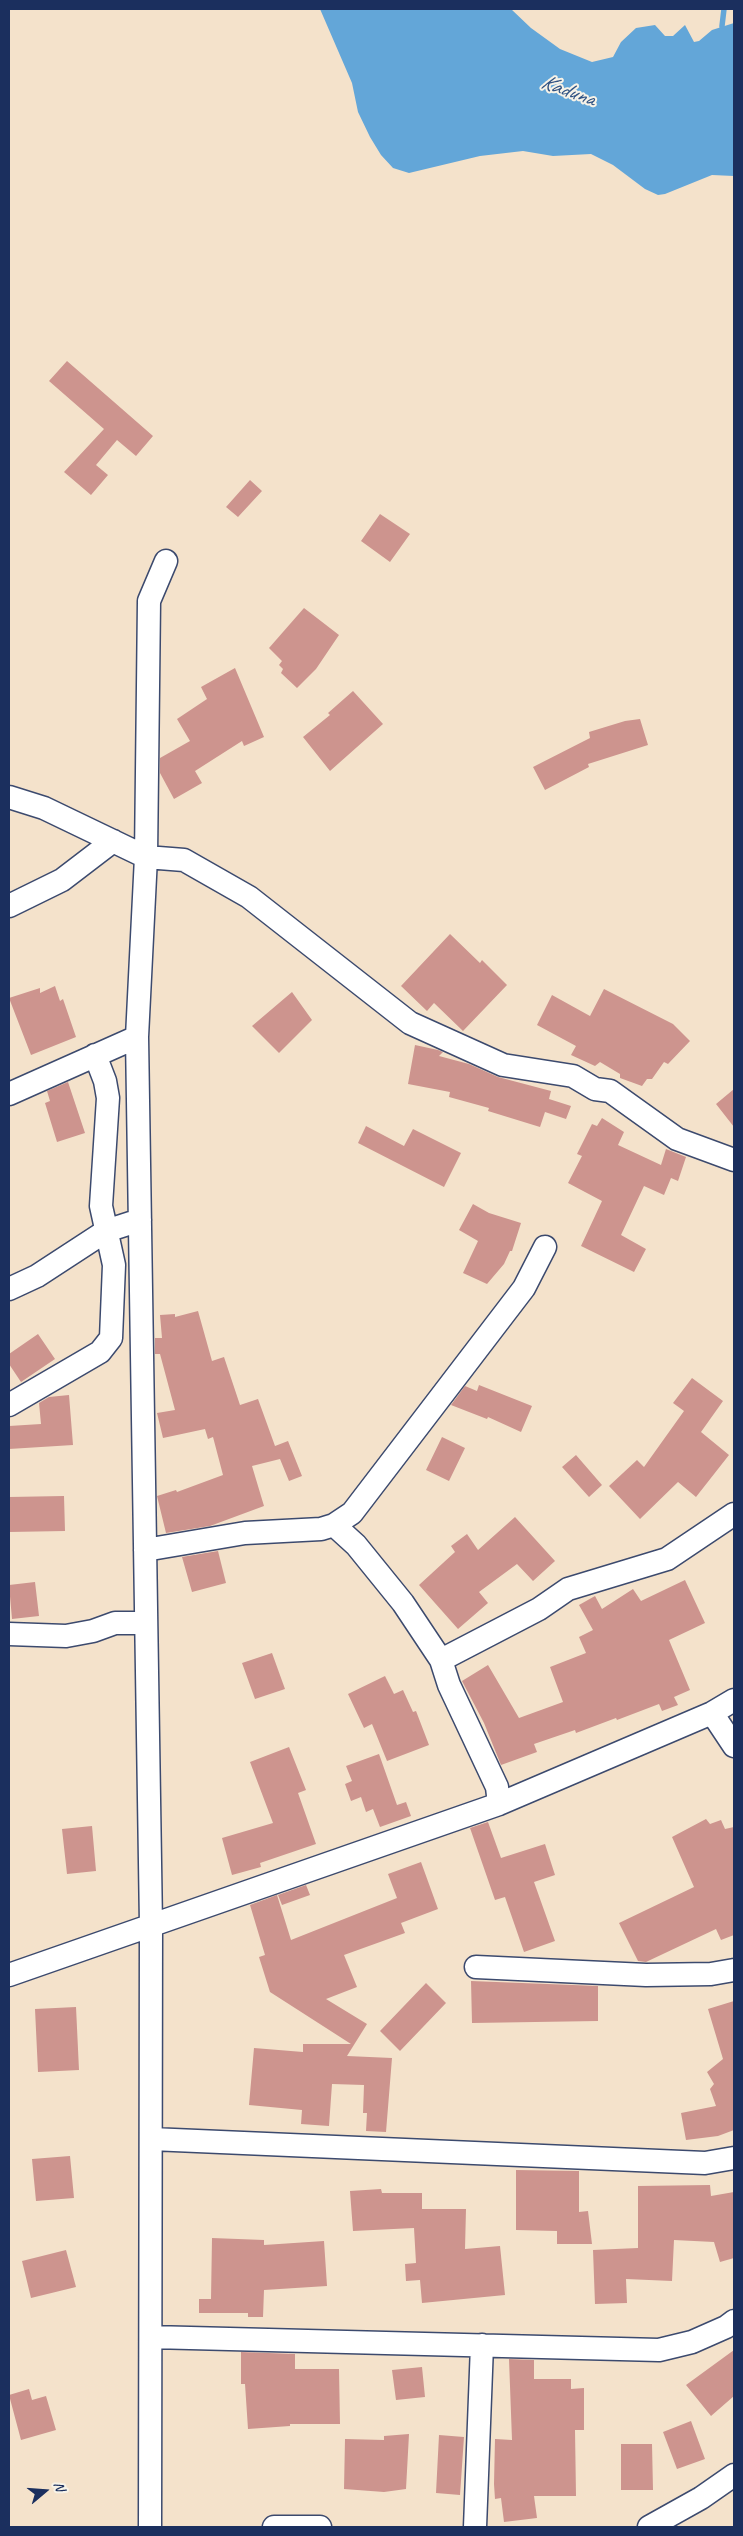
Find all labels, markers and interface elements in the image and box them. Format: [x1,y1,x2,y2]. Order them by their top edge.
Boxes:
water label: Kaduna [537,69,599,113]
north arrow [20,2466,70,2516]
text: N [50,2479,69,2493]

